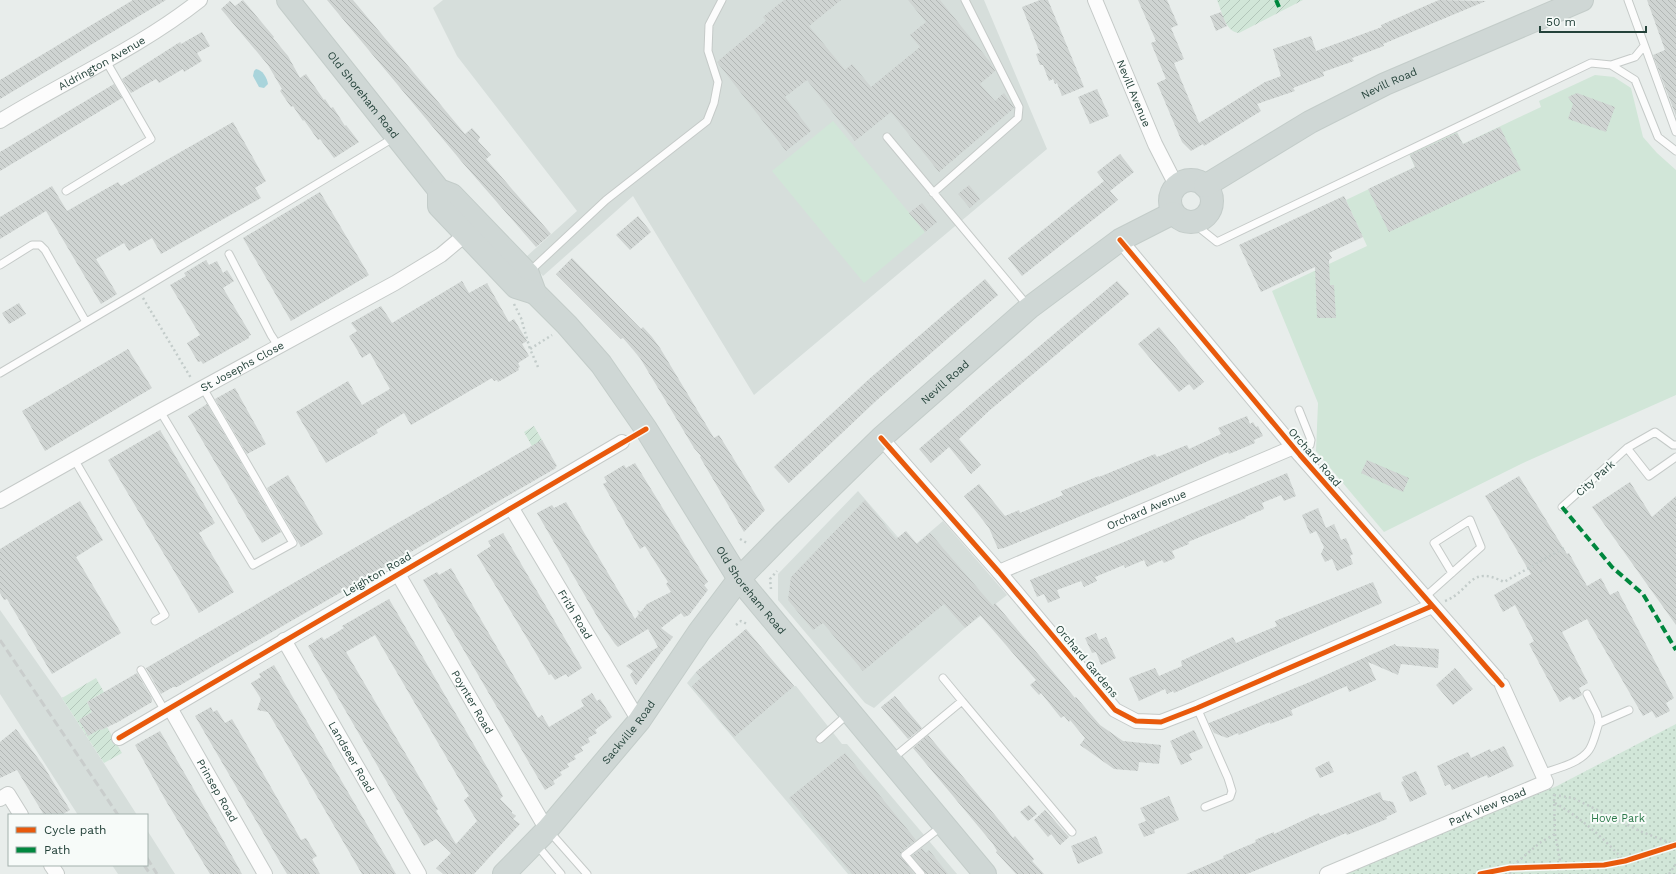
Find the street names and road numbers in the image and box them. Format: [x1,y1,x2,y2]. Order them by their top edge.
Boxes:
street label: Aldrington Avenue [56,34,148,93]
street label: Old Shoreham Road [324,49,401,141]
street label: Nevill Avenue [1114,58,1153,129]
street label: Nevill Road [1359,65,1419,102]
street label: St Josephs Close [198,339,286,395]
street label: Nevill Road [918,358,972,407]
street label: Orchard Road [1286,425,1344,489]
street label: City Park [1573,458,1617,499]
street label: Orchard Avenue [1105,487,1188,533]
street label: Old Shoreham Road [713,544,788,637]
street label: Leighton Road [341,550,414,599]
street label: Frith Road [555,587,595,642]
street label: Orchard Gardens [1052,622,1121,701]
street label: Poynter Road [448,668,496,736]
street label: Sackville Road [599,698,658,767]
street label: Landseer Road [325,719,377,795]
street label: Prinsep Road [194,757,240,825]
street label: Park View Road [1447,785,1528,829]

